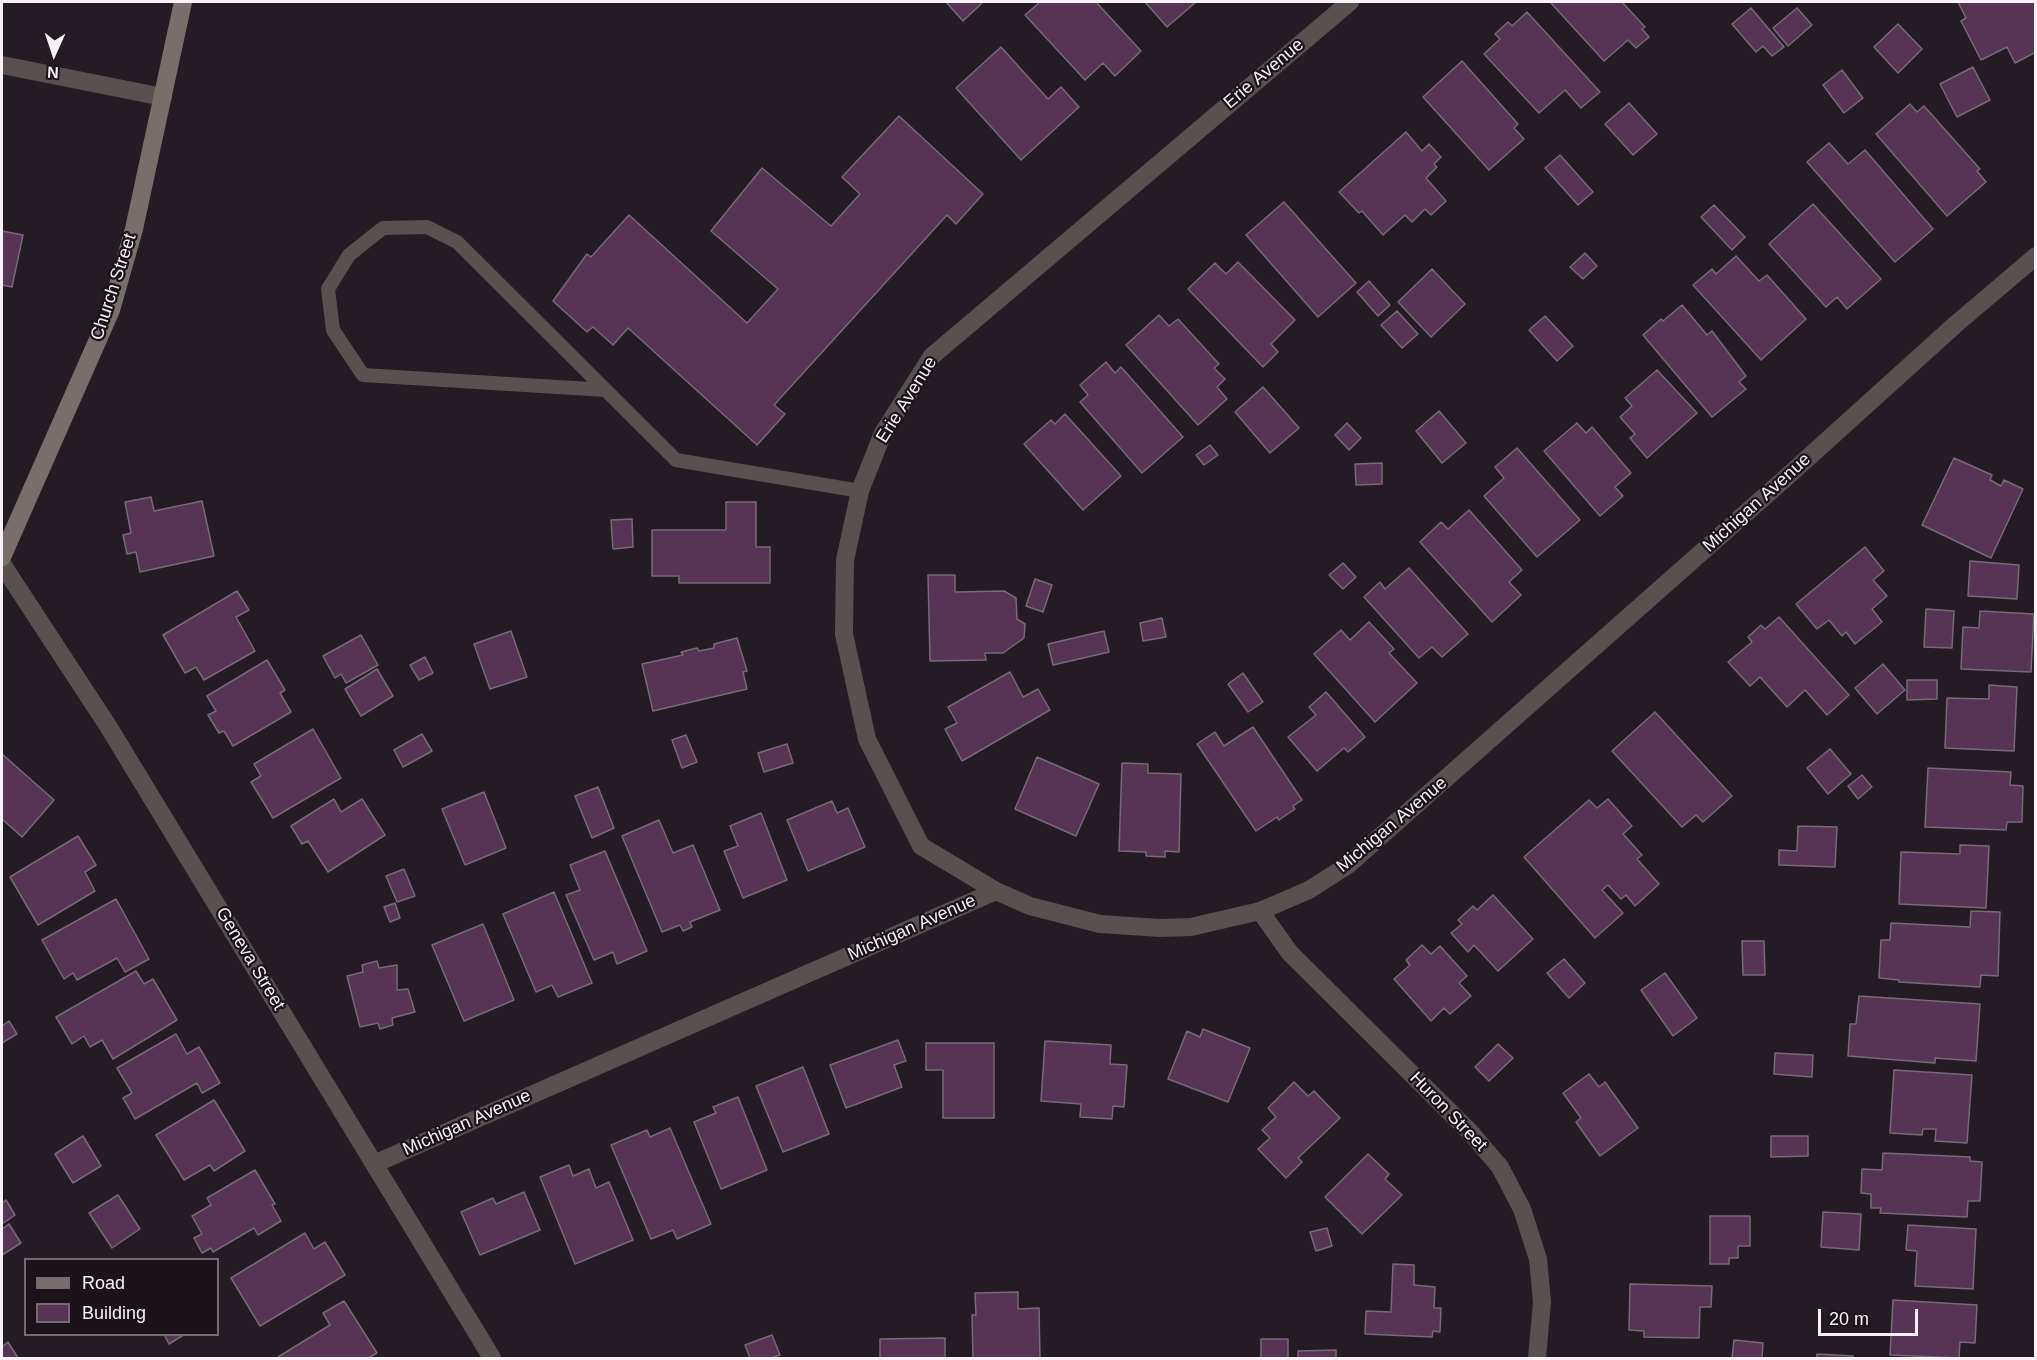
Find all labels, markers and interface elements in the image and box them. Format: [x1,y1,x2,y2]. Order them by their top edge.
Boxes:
north arrow [24,24,84,84]
street label: Erie Avenue [1220,34,1308,114]
text: N [47,64,59,81]
street label: Church Street [87,231,141,343]
street label: Erie Avenue [872,353,942,447]
street label: Michigan Avenue [1699,449,1815,557]
street label: Michigan Avenue [1332,772,1452,878]
street label: Michigan Avenue [845,890,979,966]
street label: Geneva Street [211,904,289,1014]
street label: Huron Street [1405,1068,1491,1156]
street label: Michigan Avenue [400,1085,534,1161]
legend [24,1258,219,1336]
text: Road [82,1273,125,1293]
scale bar [1821,1297,1922,1335]
text: Building [82,1303,146,1323]
text: 20 m [1829,1309,1869,1329]

